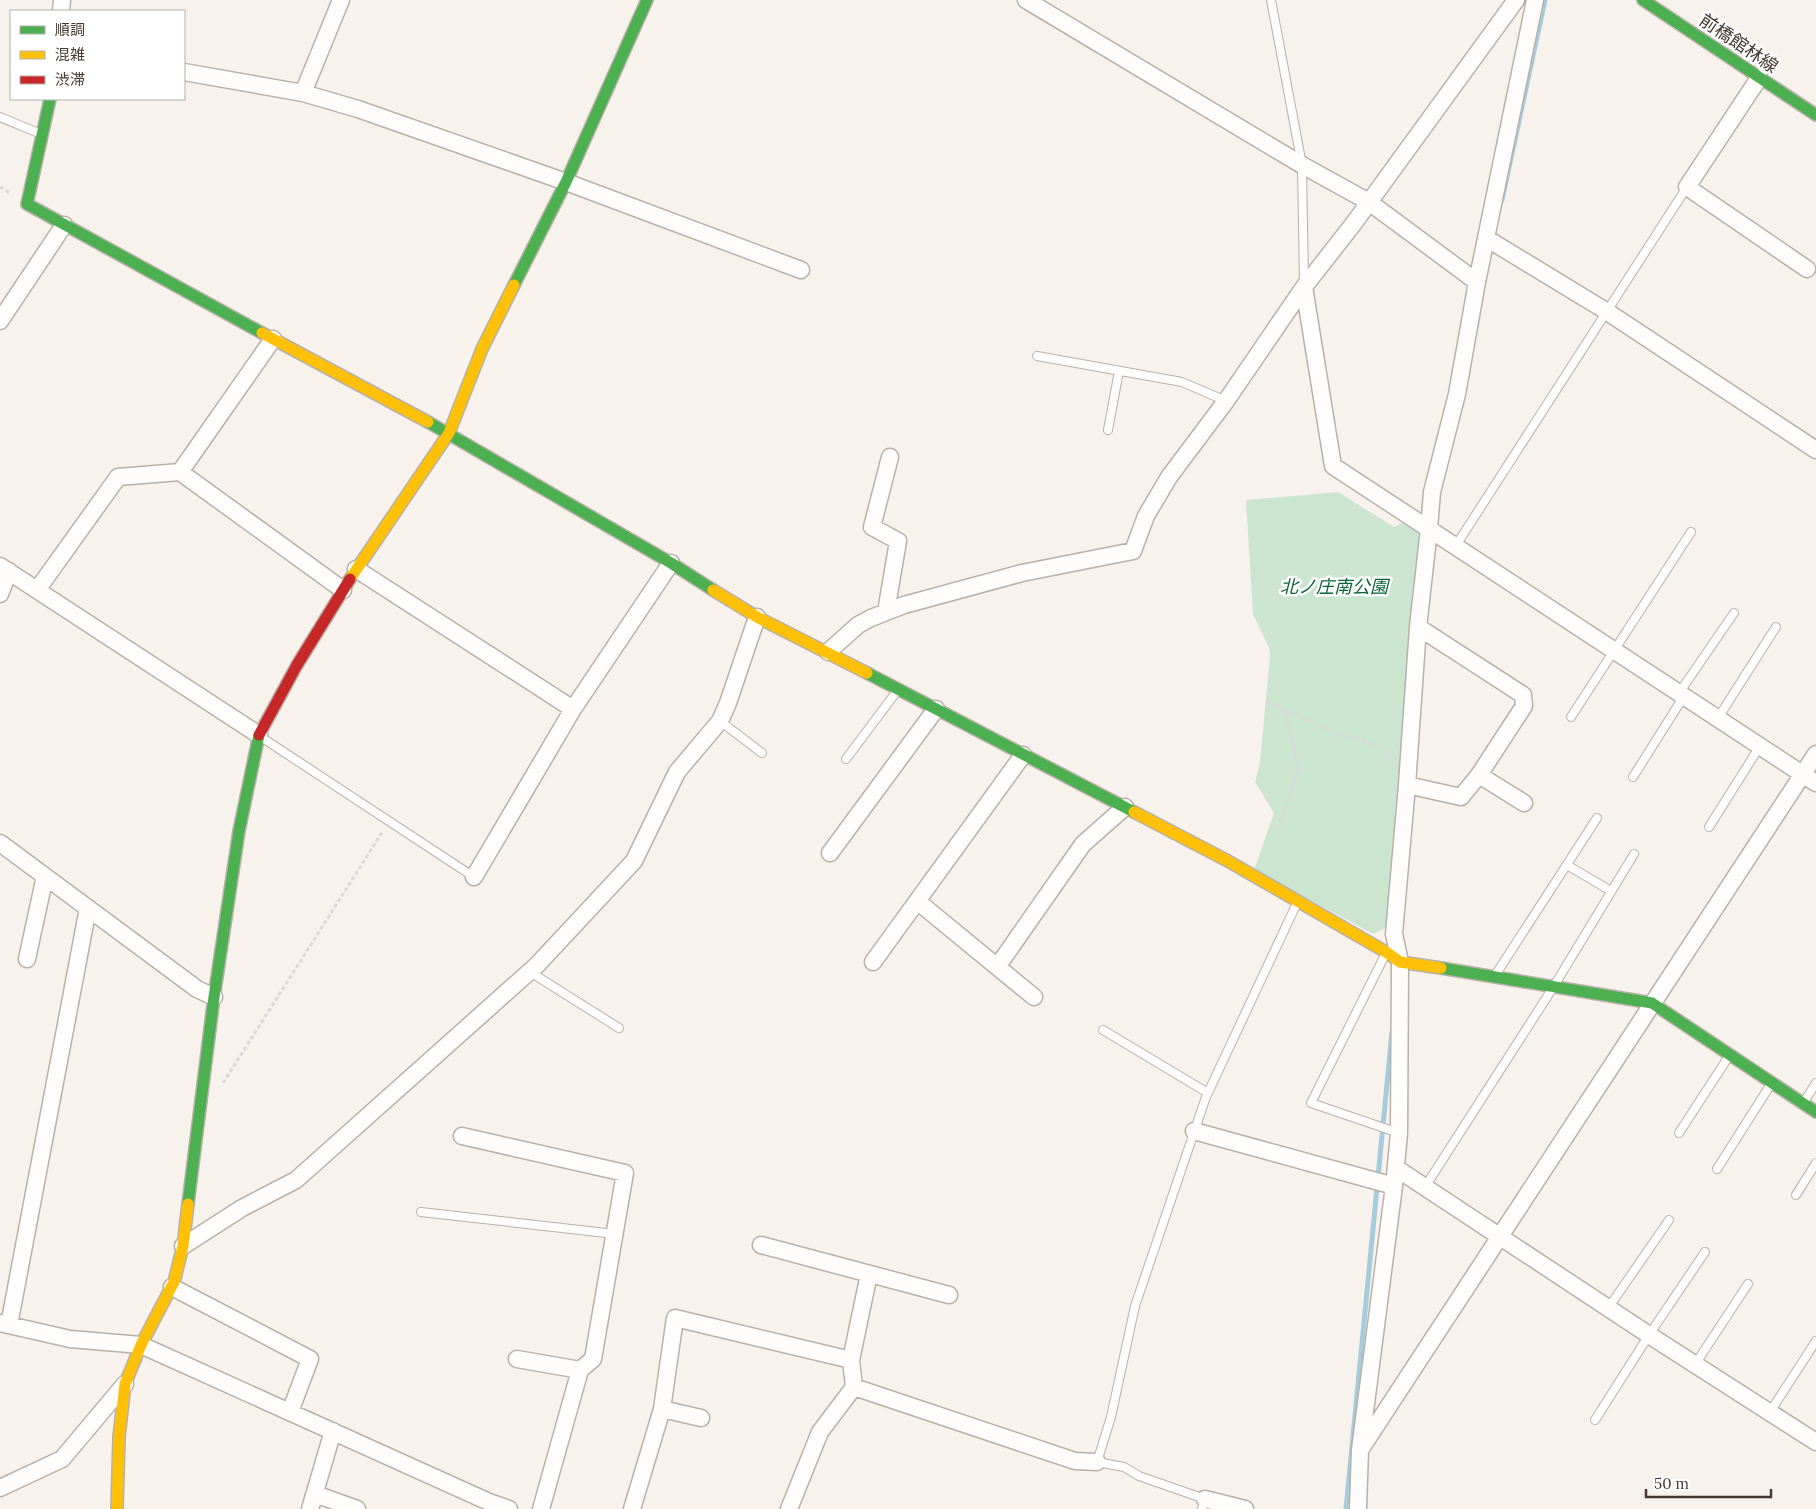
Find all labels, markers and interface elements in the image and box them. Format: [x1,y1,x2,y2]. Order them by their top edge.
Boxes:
street label: 前橋館林線 [1695,8,1783,78]
legend [10,10,185,100]
text: 順調 [55,20,85,39]
text: 混雑 [55,45,85,64]
text: 渋滞 [55,70,85,89]
park label: 北ノ庄南公園 [1280,575,1391,598]
scale bar [1646,1466,1771,1498]
text: 50 m [1654,1474,1689,1493]

